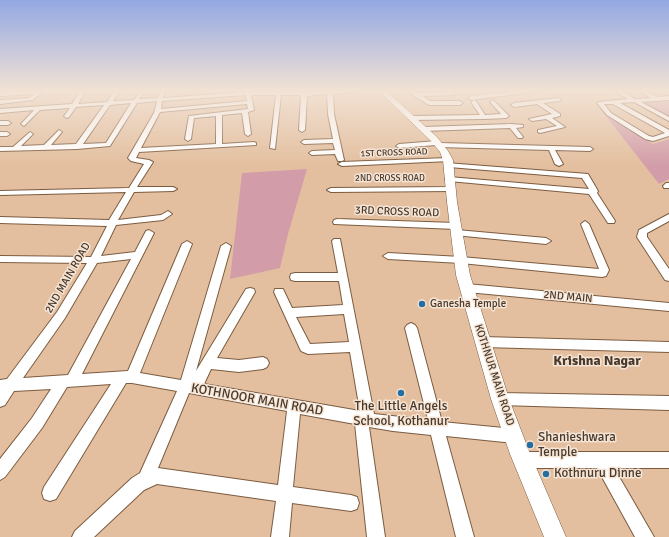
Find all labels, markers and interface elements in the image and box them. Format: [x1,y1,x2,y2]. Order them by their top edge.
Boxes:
street label: 1ST CROSS ROAD [360,146,428,160]
street label: 2ND CROSS ROAD [355,174,425,184]
street label: 3RD CROSS ROAD [355,204,439,220]
street label: 2ND MAIN ROAD [43,240,93,316]
street label: 2ND MAIN [543,288,593,306]
place label: Ganesha Temple [430,297,506,311]
marker: Ganesha Temple [417,299,427,309]
street label: KOTHNUR MAIN ROAD [471,322,517,428]
district label: Krishna Nagar [553,353,641,369]
street label: KOTHNOOR MAIN ROAD [190,381,324,419]
marker: The Little Angels School, Kothanur [396,388,406,398]
place label: The Little Angels School, Kothanur [353,399,449,430]
place label: Shanieshwara Temple [538,430,616,461]
marker: Shanieshwara Temple [525,440,535,450]
place label: Kothnuru Dinne [554,466,641,482]
marker: Kothnuru Dinne [541,469,551,479]

